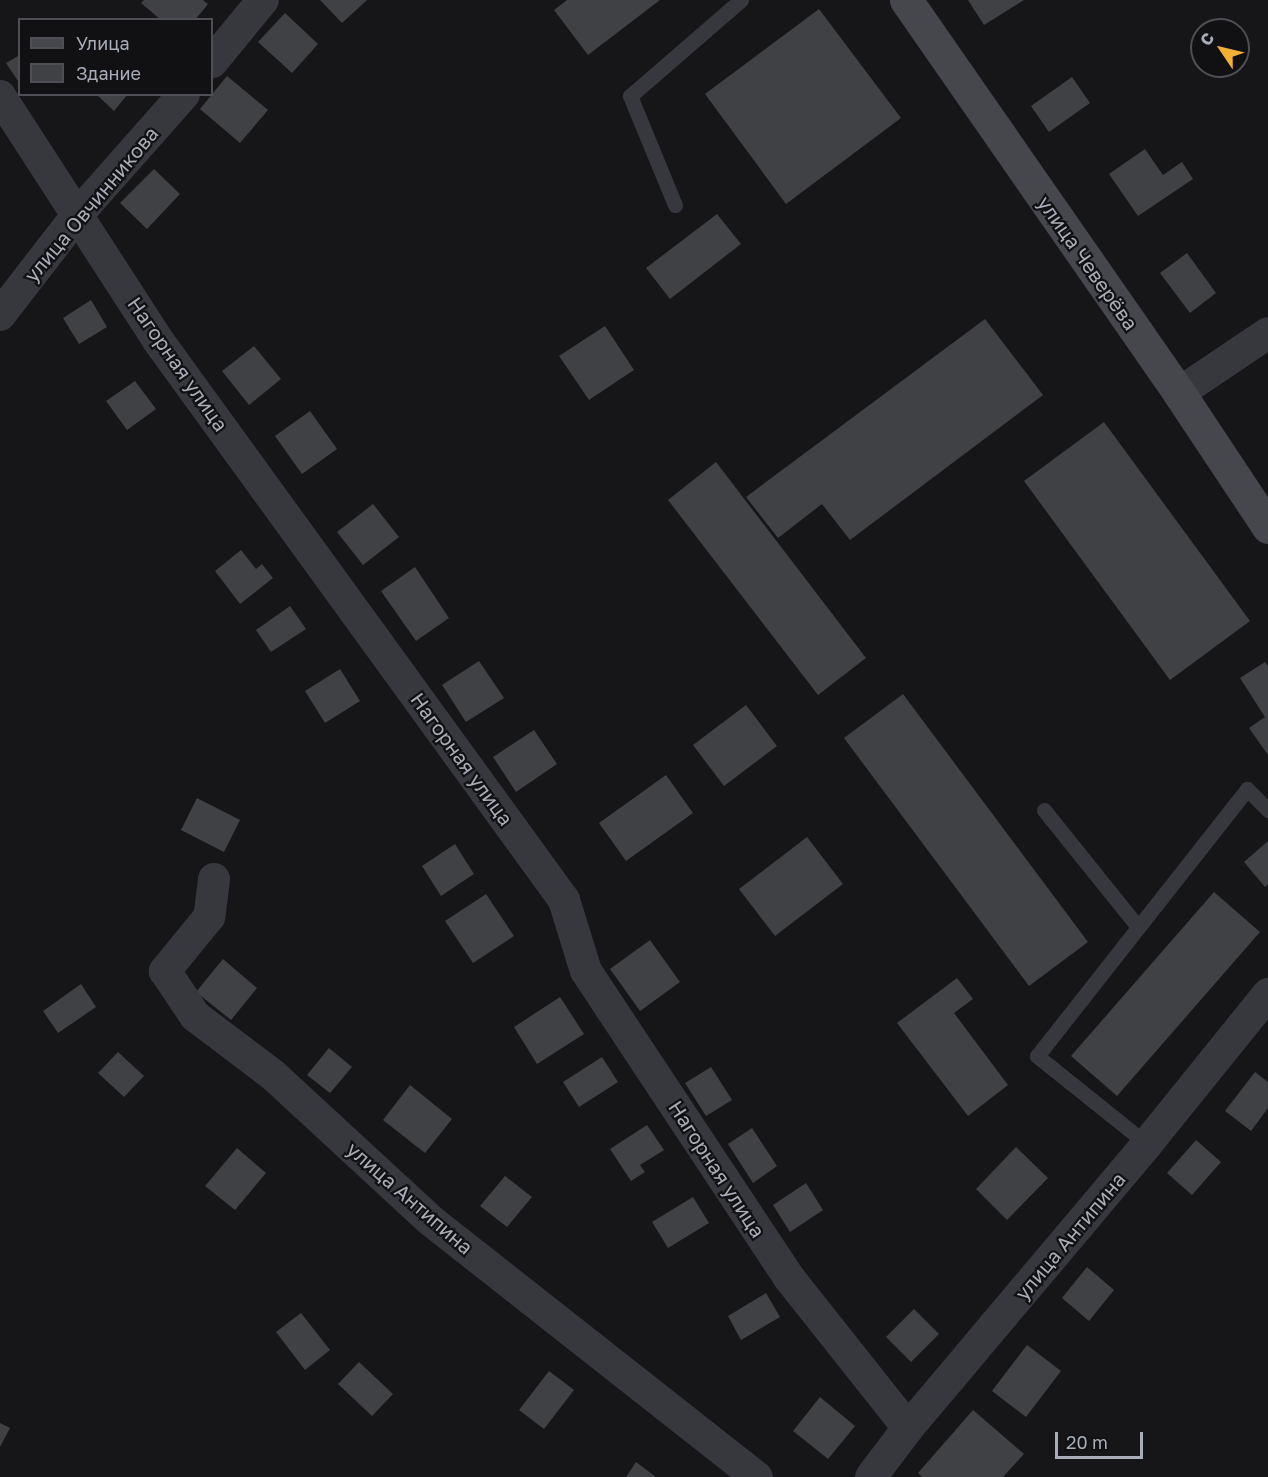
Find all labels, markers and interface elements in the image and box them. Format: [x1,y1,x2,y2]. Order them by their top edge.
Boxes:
legend [18,18,213,96]
north arrow [1190,18,1250,78]
text: С [1195,28,1218,49]
text: Улица [76,32,130,54]
text: Здание [76,62,141,84]
street label: улица Овчинникова [19,121,163,287]
street label: улица Чеверёва [1033,191,1143,335]
street label: Нагорная улица [123,292,233,436]
street label: Нагорная улица [406,688,518,830]
street label: Нагорная улица [664,1096,770,1242]
street label: улица Антипина [342,1137,478,1259]
street label: улица Антипина [1010,1167,1130,1305]
scale bar [1058,1420,1146,1458]
text: 20 m [1066,1431,1108,1453]

